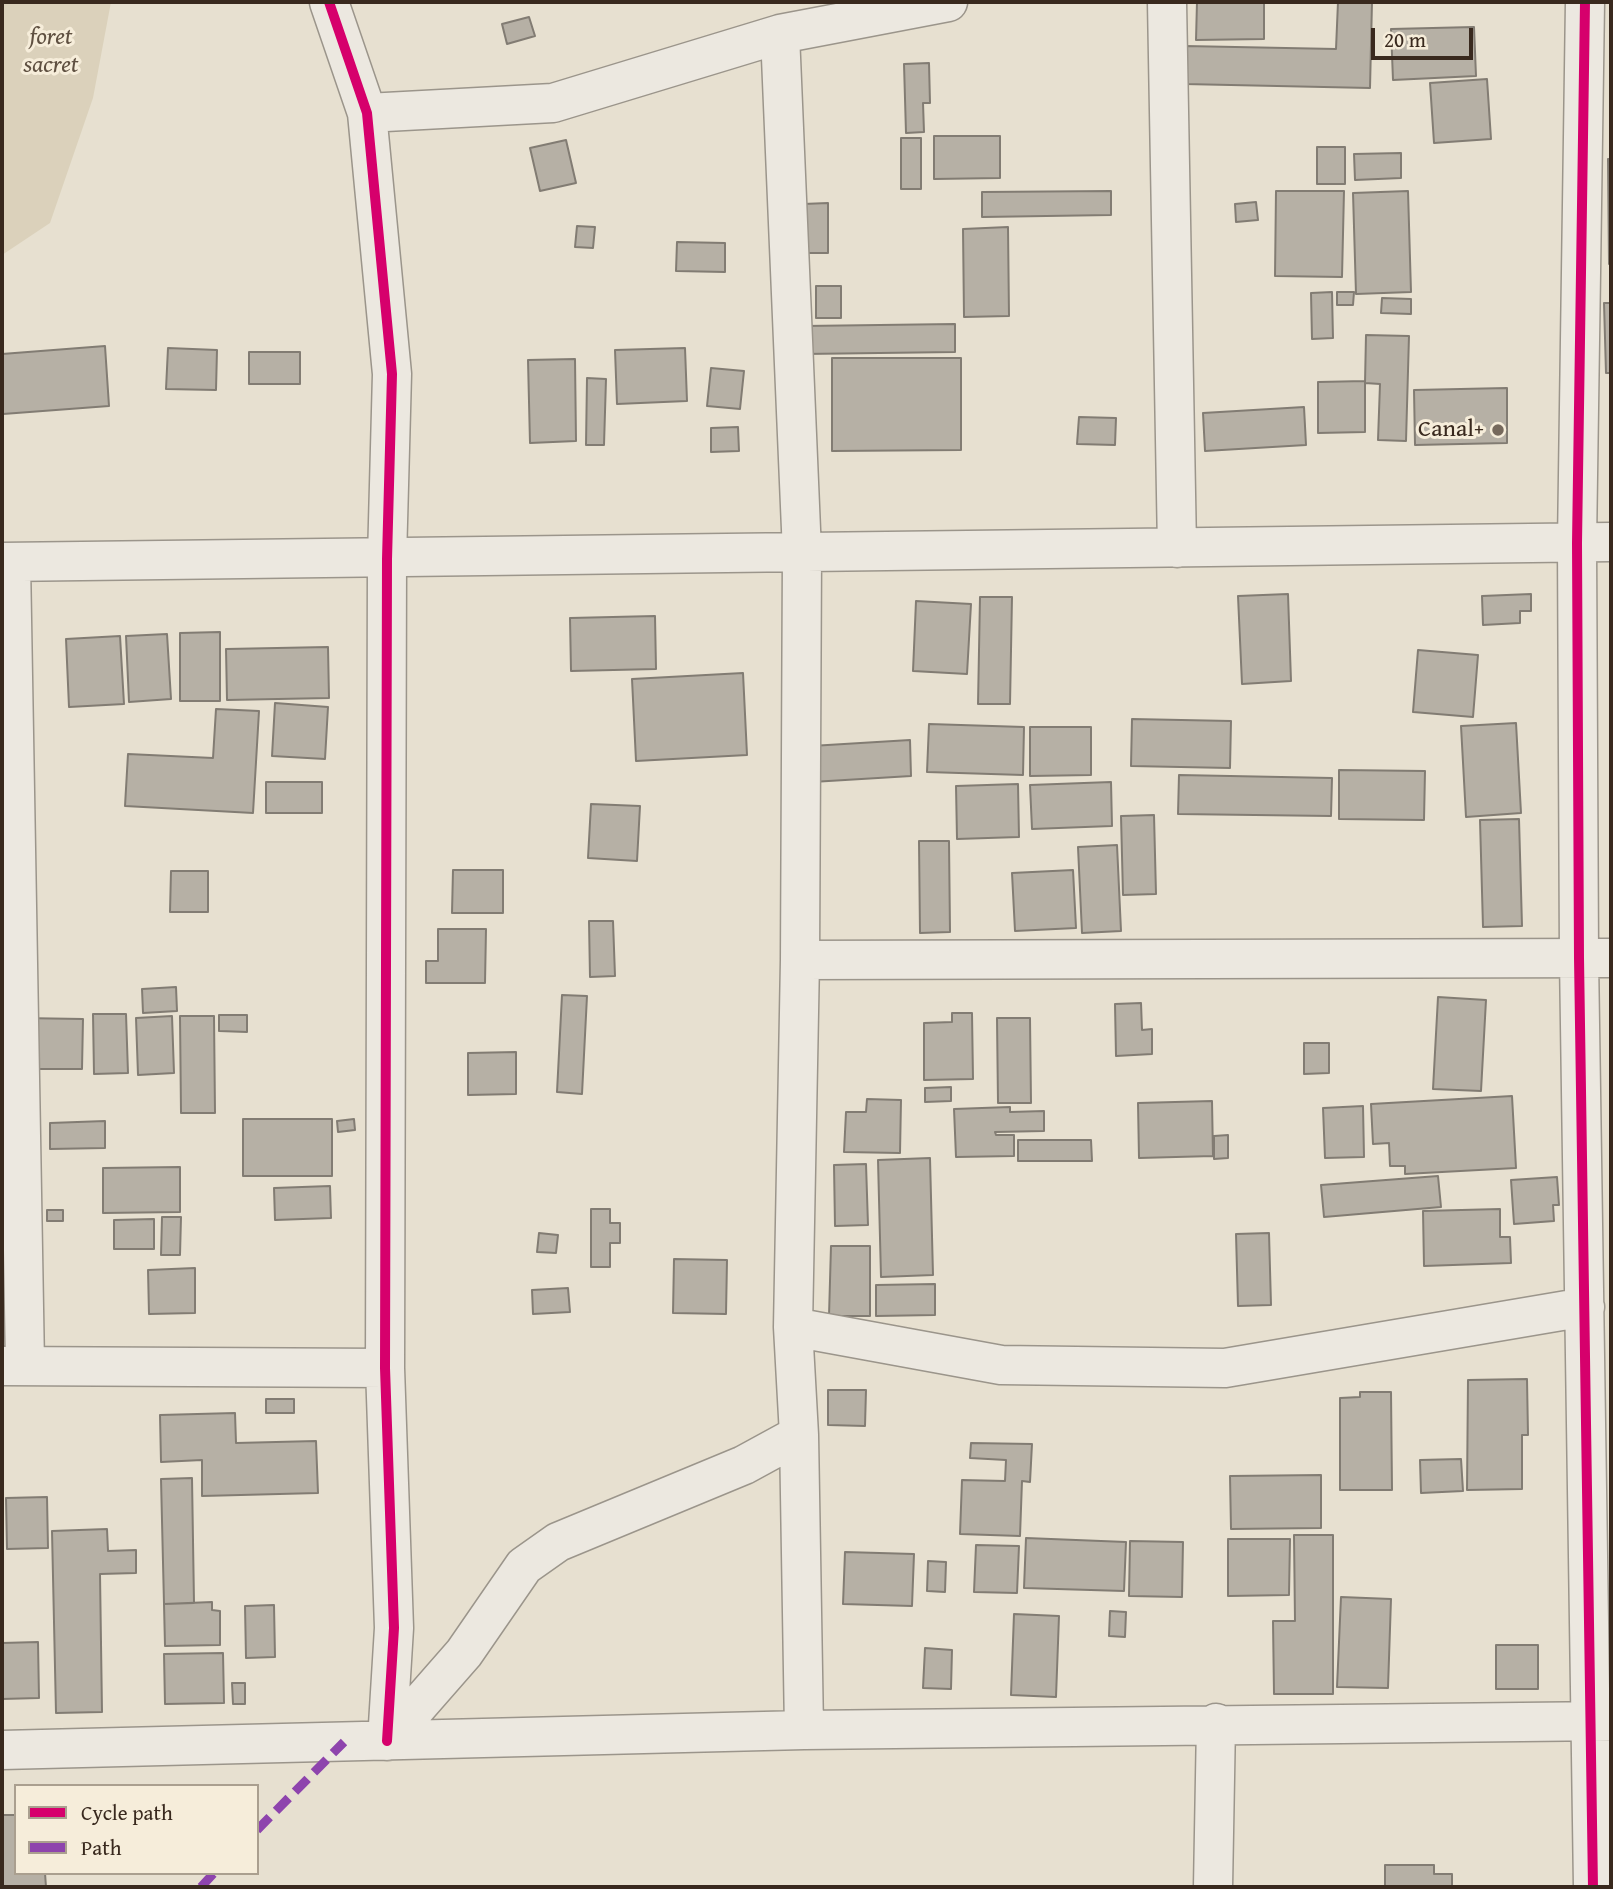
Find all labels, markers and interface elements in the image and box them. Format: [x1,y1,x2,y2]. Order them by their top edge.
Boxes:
scale bar [1375,14,1476,58]
park label: foret sacret [24,24,78,80]
text: 20 m [1384,24,1426,55]
place label: Canal+ [1418,416,1484,444]
marker: Canal+ [1490,422,1506,438]
legend [14,1784,259,1875]
text: Cycle path [81,1797,173,1828]
text: Path [81,1832,121,1863]

